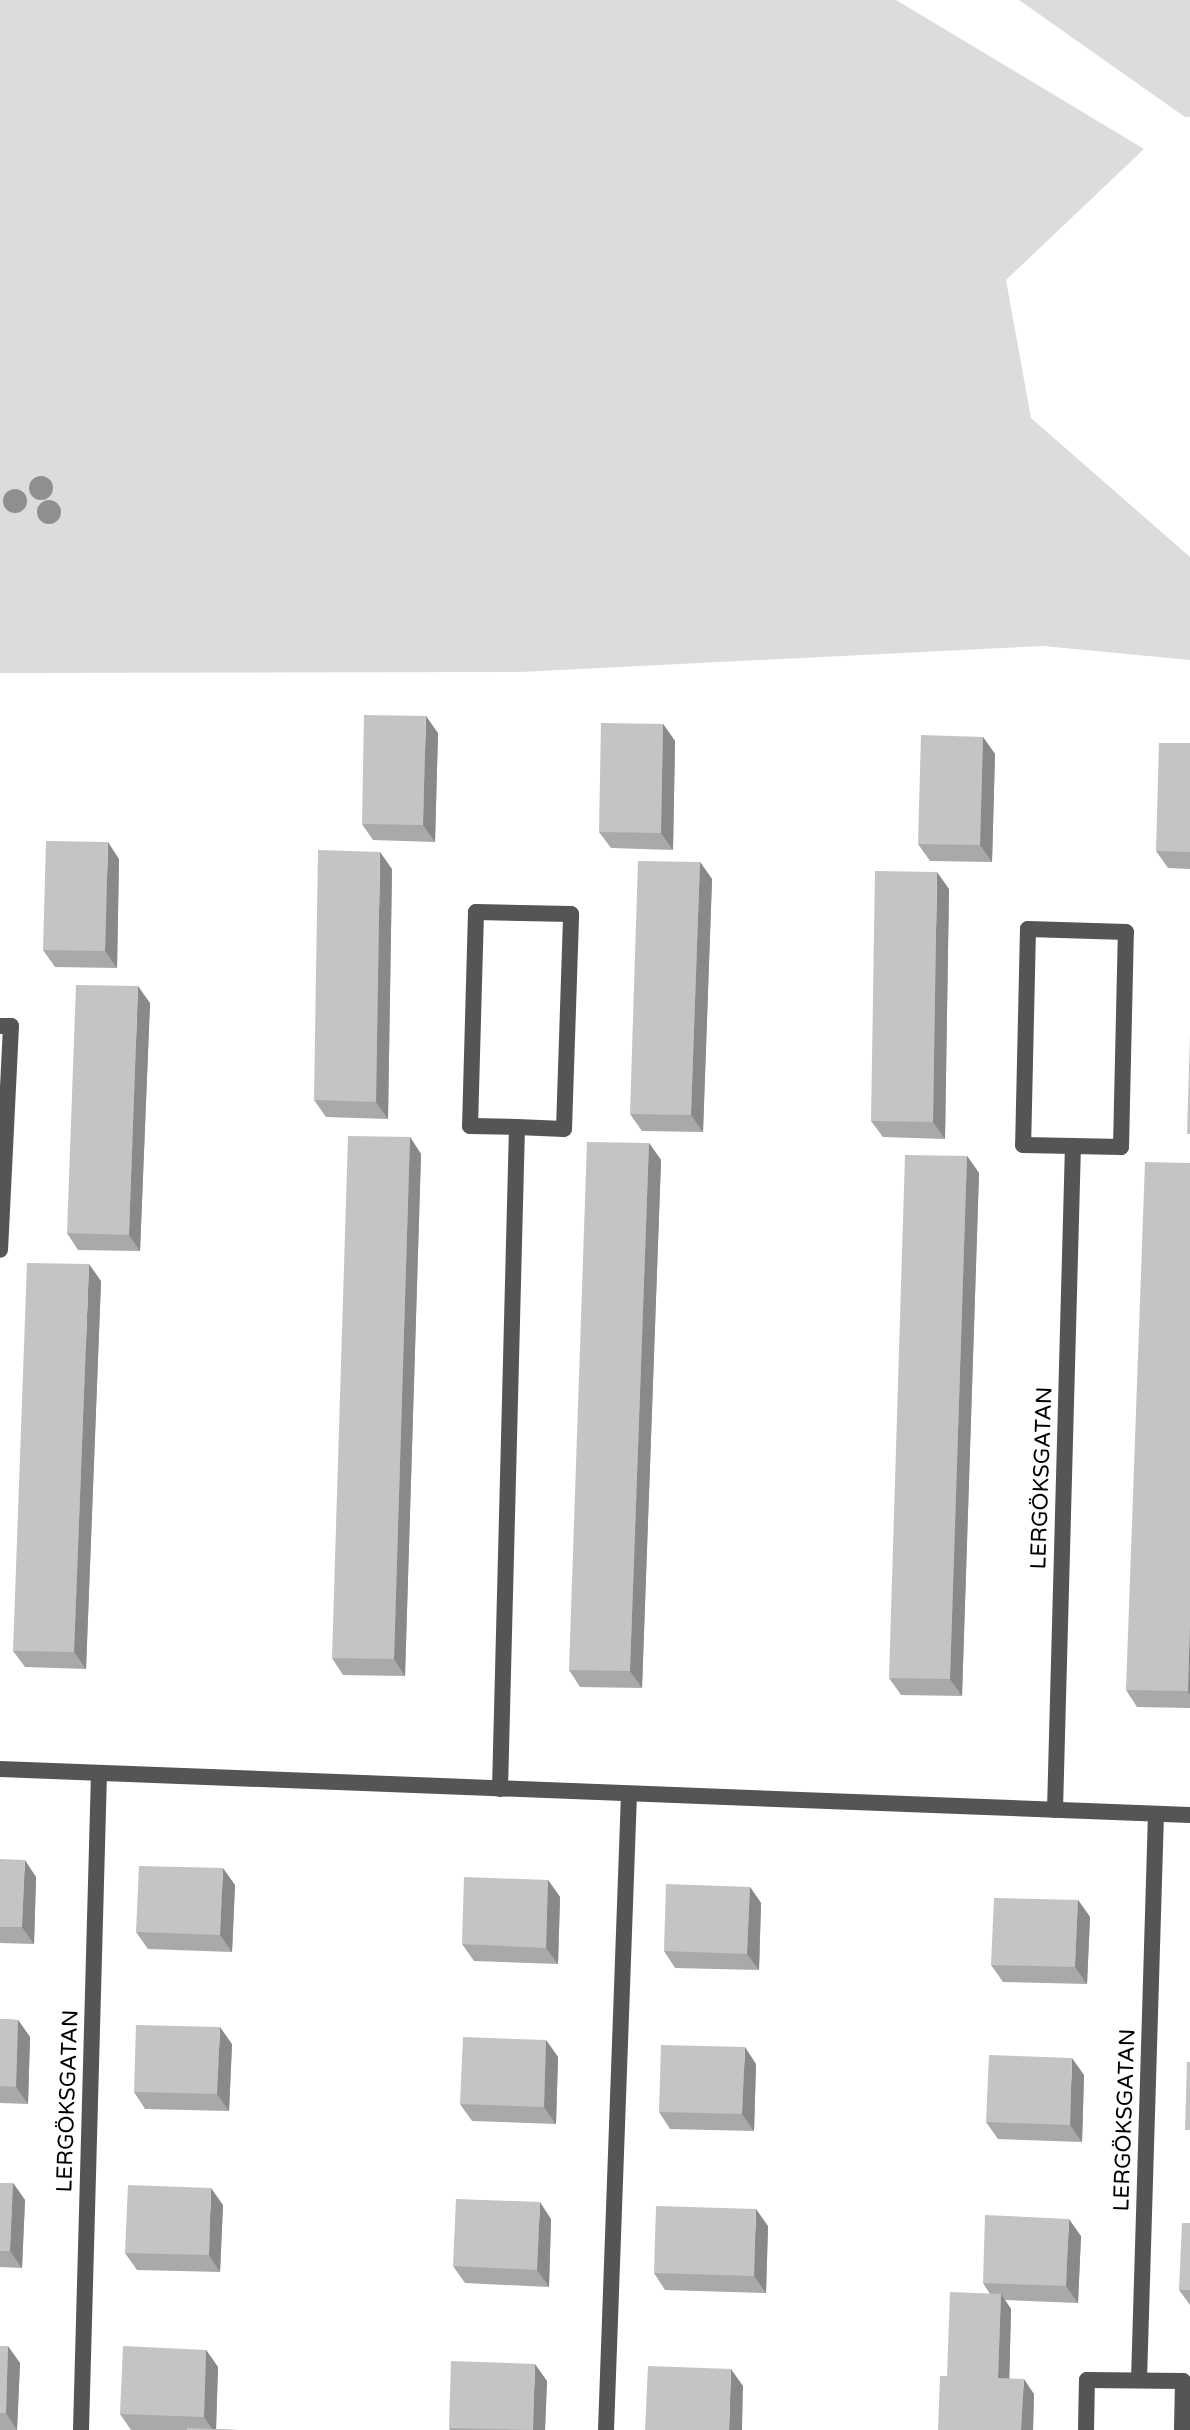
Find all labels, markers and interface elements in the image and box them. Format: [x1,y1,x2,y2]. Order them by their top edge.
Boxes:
street label: LERGÖKSGATAN [1026,1386,1058,1570]
street label: LERGÖKSGATAN [52,2009,84,2193]
street label: LERGÖKSGATAN [1109,2028,1141,2212]

